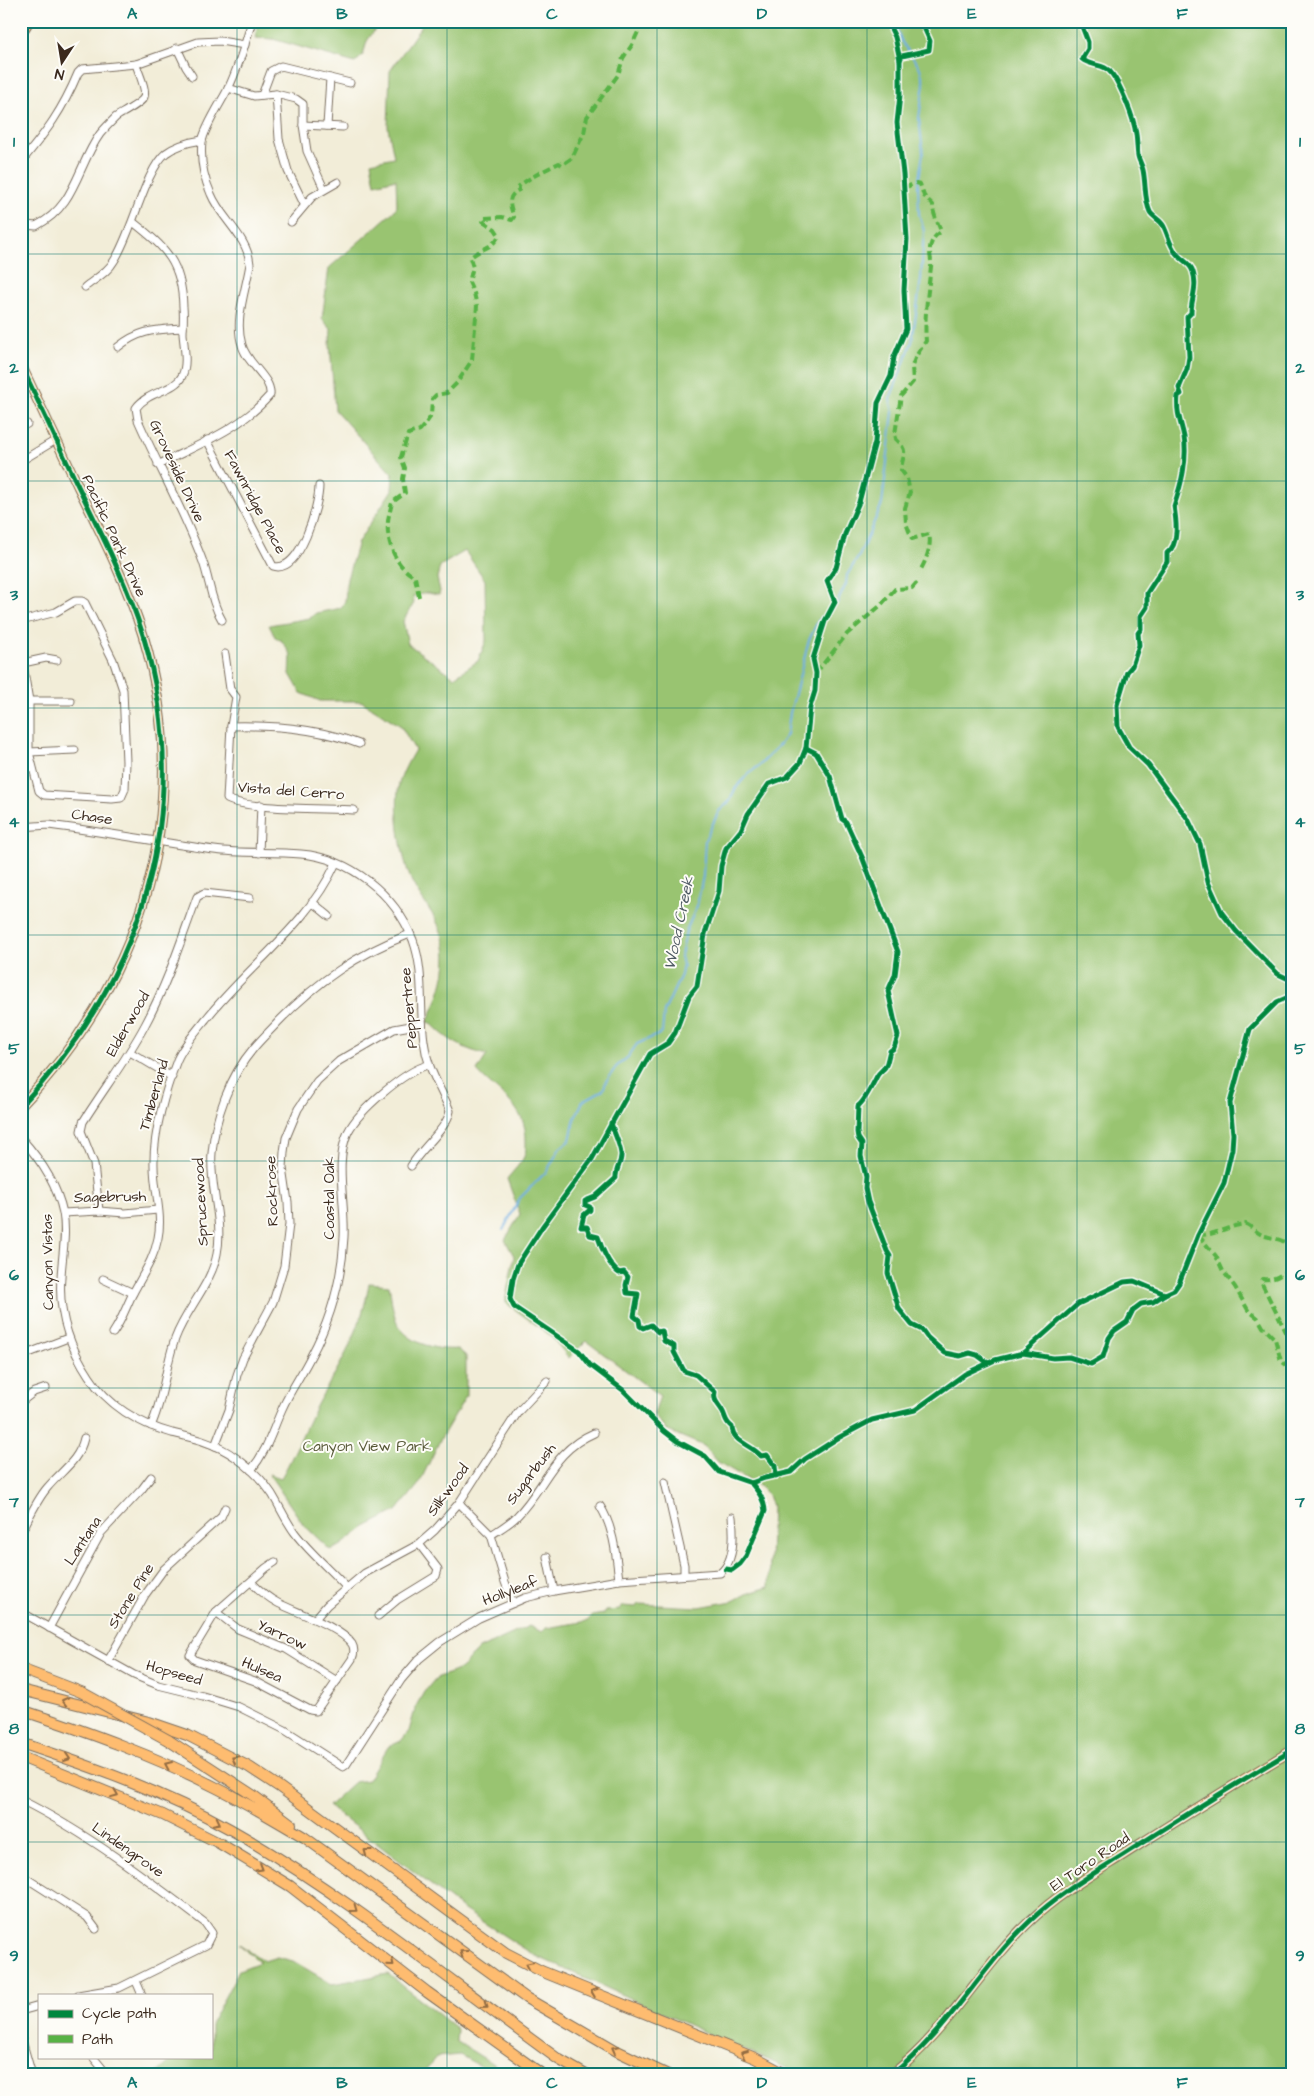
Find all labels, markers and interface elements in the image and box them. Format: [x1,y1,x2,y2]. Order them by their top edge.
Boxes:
text: A [127,3,138,25]
text: B [336,3,348,25]
text: C [546,3,558,25]
text: D [757,3,768,25]
text: E [967,3,977,25]
text: F [1176,3,1188,25]
north arrow [38,38,88,88]
text: N [53,63,66,84]
text: 1 [13,131,16,153]
text: 1 [1299,131,1302,153]
text: 2 [8,357,19,379]
text: 2 [1294,357,1305,379]
street label: Groveside Drive [144,416,210,526]
street label: Fawnridge Place [218,446,291,558]
street label: Pacific Park Drive [76,472,152,600]
text: 3 [9,584,19,606]
text: 3 [1295,584,1305,606]
street label: Vista del Cerro [237,777,346,805]
street label: Chase [70,804,114,830]
text: 4 [9,811,20,833]
text: 4 [1295,811,1306,833]
water label: Wood Creek [658,873,700,972]
street label: Peppertree [395,967,423,1049]
street label: Elderwood [101,987,155,1060]
text: 5 [8,1038,20,1060]
text: 5 [1294,1038,1306,1060]
street label: Timberland [134,1057,174,1133]
street label: Rockrose [260,1156,284,1226]
street label: Coastal Oak [319,1156,340,1240]
street label: Sprucewood [188,1157,214,1247]
street label: Sagebrush [74,1186,147,1209]
street label: Canyon Vistas [37,1213,60,1310]
text: 6 [9,1264,19,1286]
text: 6 [1295,1264,1305,1286]
park label: Canyon View Park [303,1436,431,1458]
street label: Sugarbush [501,1439,562,1510]
street label: Silkwood [422,1459,474,1521]
text: 7 [8,1491,19,1513]
text: 7 [1294,1491,1305,1513]
street label: Lantana [59,1512,107,1570]
street label: Stone Pine [103,1559,159,1633]
street label: Hollyleaf [479,1571,541,1612]
street label: Yarrow [254,1614,310,1656]
street label: Hulsea [238,1652,286,1688]
street label: Hopseed [144,1655,205,1691]
one-way arrow [60,1696,69,1707]
text: 8 [9,1718,20,1740]
text: 8 [1295,1718,1306,1740]
one-way arrow [63,1752,71,1762]
one-way arrow [231,1755,240,1765]
one-way arrow [164,1761,173,1772]
one-way arrow [111,1788,119,1798]
one-way arrow [211,1816,220,1826]
street label: Lindengrove [87,1817,168,1883]
street label: El Toro Road [1046,1827,1134,1896]
one-way arrow [363,1849,373,1858]
one-way arrow [255,1861,264,1871]
one-way arrow [348,1903,358,1912]
text: 9 [9,1945,19,1967]
text: 9 [1295,1945,1305,1967]
one-way arrow [459,1950,469,1959]
one-way arrow [386,1958,395,1967]
one-way arrow [525,1961,534,1971]
one-way arrow [590,1988,599,1998]
legend [38,1994,212,2058]
one-way arrow [479,2000,488,2008]
text: Cycle path [82,2003,157,2025]
text: Path [82,2029,113,2050]
one-way arrow [611,2046,620,2056]
one-way arrow [740,2049,748,2059]
text: A [127,2072,138,2094]
text: B [336,2072,348,2094]
text: C [546,2072,558,2094]
text: D [757,2072,768,2094]
text: E [967,2072,977,2094]
text: F [1176,2072,1188,2094]

